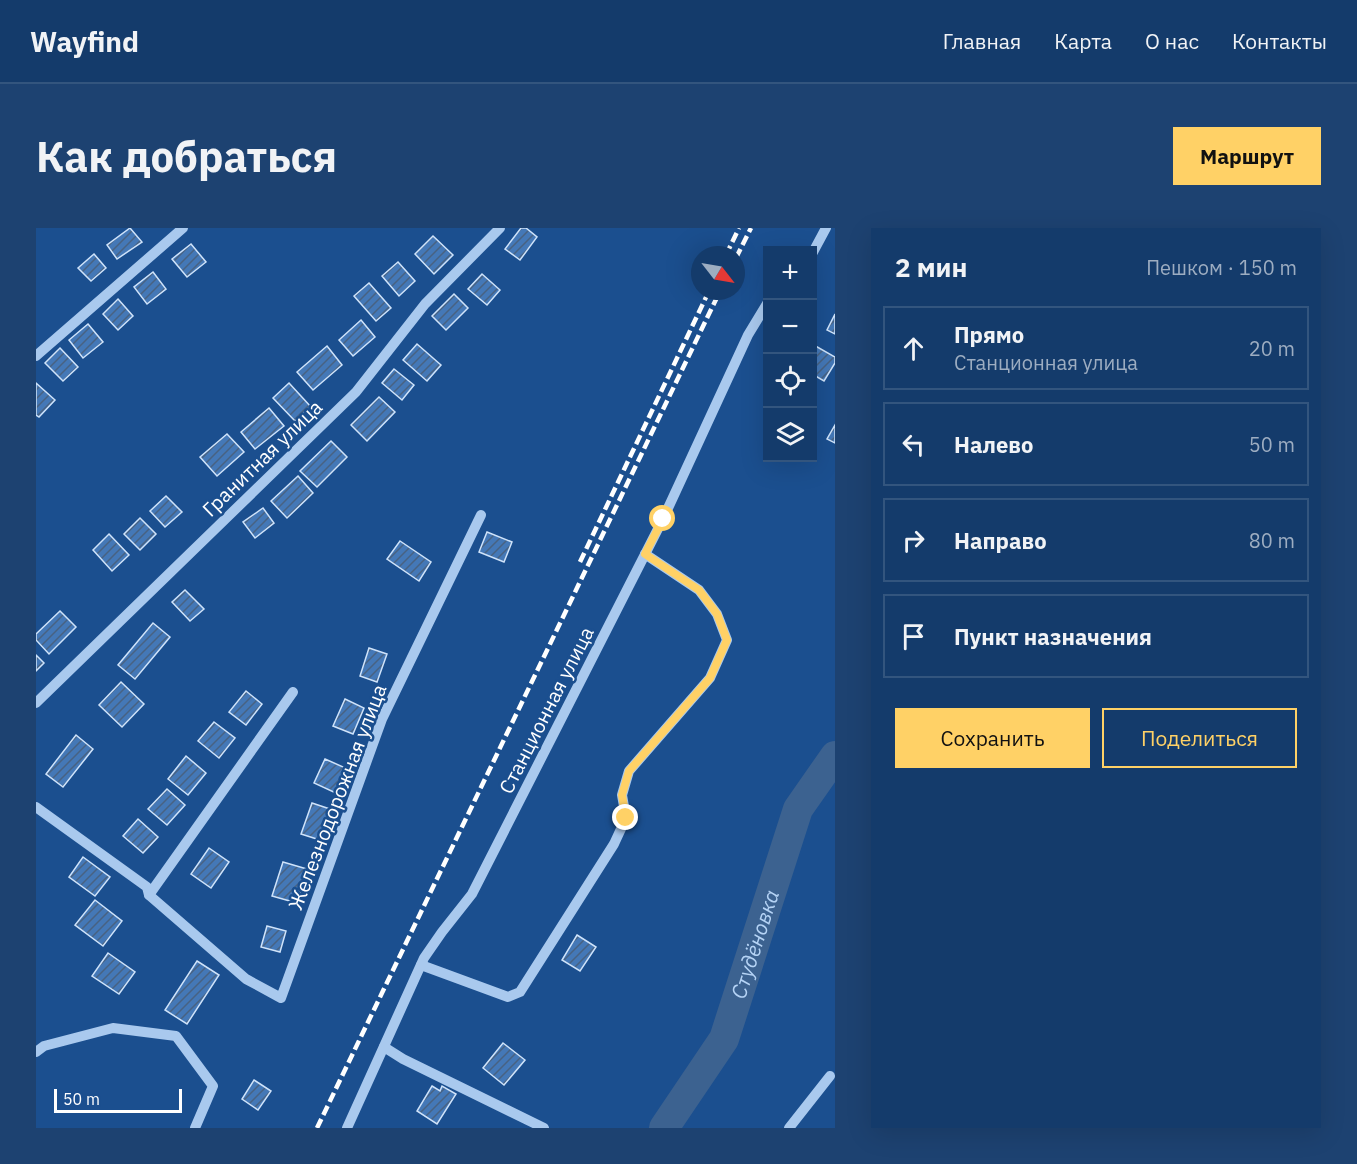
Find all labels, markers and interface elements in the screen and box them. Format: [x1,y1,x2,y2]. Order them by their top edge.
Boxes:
text: Wayfind [30,23,139,60]
text: Главная [943,27,1021,55]
text: Карта [1054,27,1112,55]
text: О нас [1145,27,1199,55]
text: Контакты [1232,27,1327,55]
button: Маршрут [1173,127,1321,185]
text: Как добраться [36,129,337,184]
north arrow [691,246,745,300]
map controls [763,246,817,462]
button: + [763,246,817,300]
text: 2 мин [895,250,967,284]
text: Пешком · 150 m [1146,254,1297,281]
button: − [763,300,817,354]
text: Прямо [954,320,1024,349]
icon: ahead [897,332,930,365]
text: 20 m [1249,335,1295,362]
text: Станционная улица [954,349,1138,376]
button: locate [763,354,817,408]
street label: Гранитная улица [196,393,328,522]
button: layers [763,408,817,462]
icon: left [897,428,930,461]
text: Налево [954,430,1033,459]
text: 50 m [1249,431,1295,458]
route start [649,505,675,531]
icon: right [897,524,930,557]
text: Направо [954,526,1047,555]
text: 80 m [1249,527,1295,554]
icon: arrive [897,620,930,653]
street label: Станционная улица [492,622,600,798]
text: Пункт назначения [954,622,1152,651]
street label: Железнодорожная улица [281,680,393,914]
button: Сохранить [895,708,1090,768]
button: Поделиться [1102,708,1297,768]
route end [612,804,638,830]
water label: Студёновка [724,886,785,1002]
scale bar [54,1086,182,1114]
text: 50 m [63,1089,100,1109]

